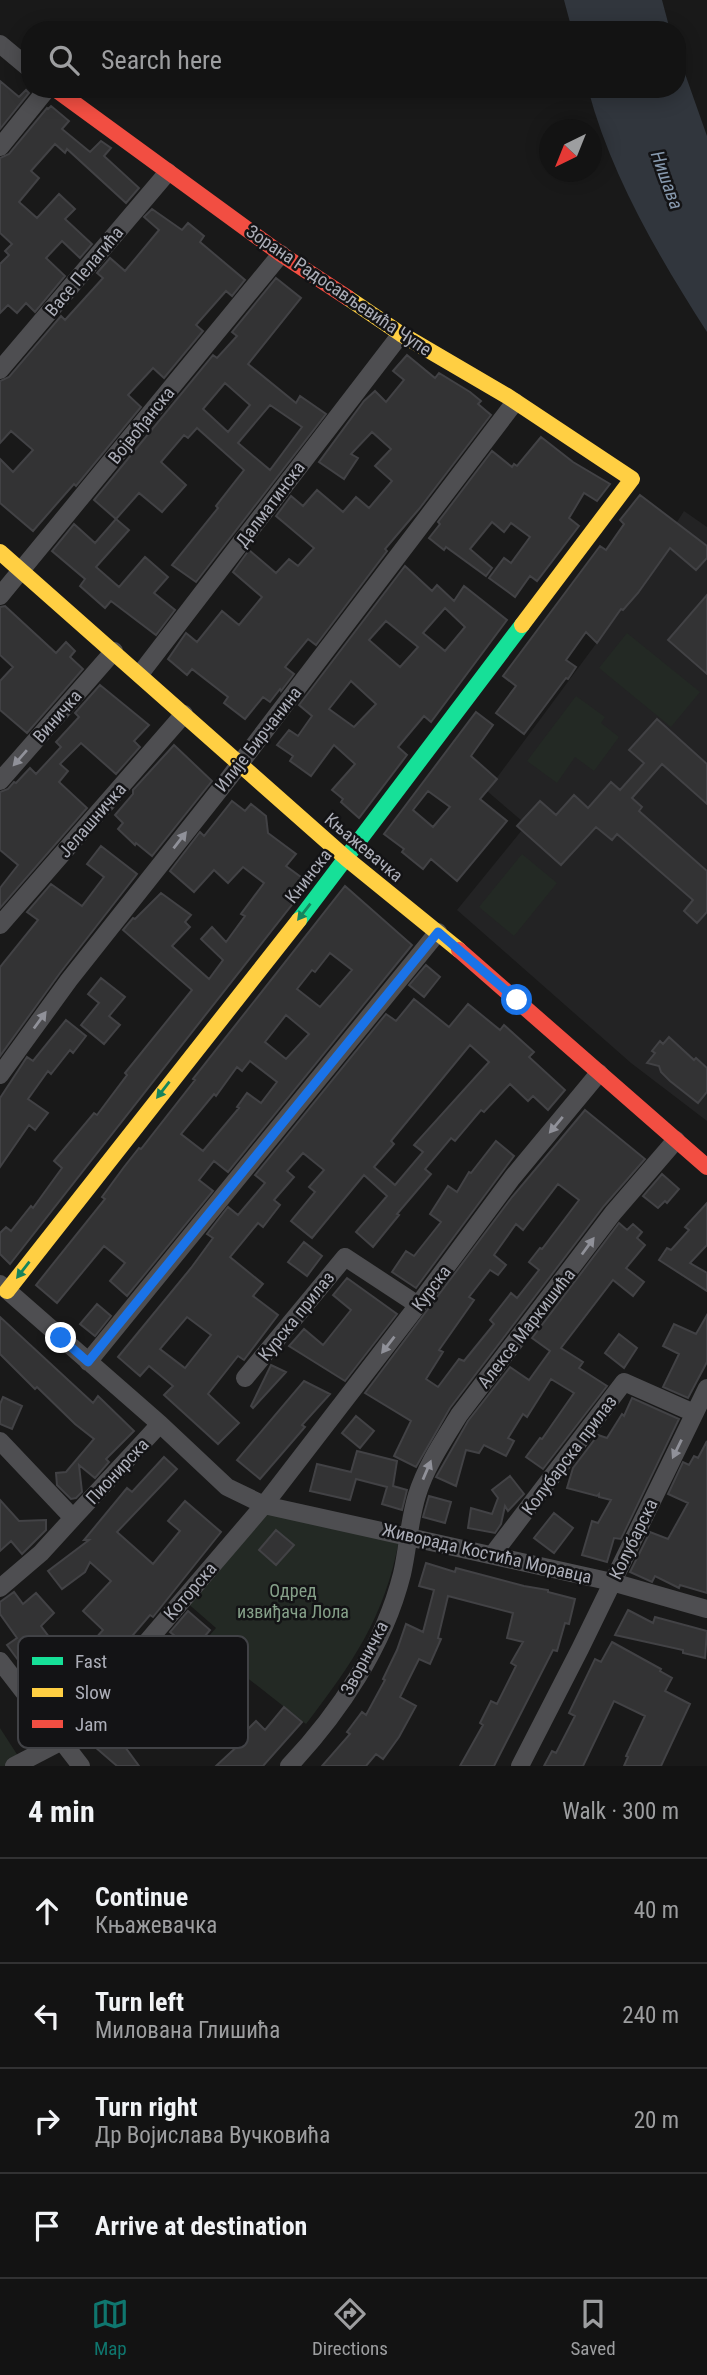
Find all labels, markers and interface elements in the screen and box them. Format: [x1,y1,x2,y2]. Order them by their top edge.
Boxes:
search box [21,21,686,98]
icon: search [45,41,83,79]
text: Search here [101,45,222,75]
north arrow [539,119,602,182]
water label: Нишава [646,148,688,212]
street label: Зорана Радосављевића Чупе [243,220,435,360]
street label: Васе Пелагића [41,222,127,320]
street label: Војвођанска [104,382,178,468]
street label: Далматинска [231,457,309,551]
street label: Илије Бирчанина [210,682,306,796]
street label: Виничка [28,685,86,747]
one-way arrow [12,749,28,767]
street label: Јелашничка [54,778,130,862]
street label: Књажевачка [321,808,407,886]
one-way arrow [172,832,187,850]
street label: Книнска [280,845,336,907]
one-way arrow [297,903,312,921]
route start [501,984,532,1015]
one-way arrow [33,1011,47,1029]
one-way arrow [155,1081,170,1099]
one-way arrow [549,1117,564,1134]
one-way arrow [581,1237,595,1255]
one-way arrow [16,1261,31,1279]
street label: Курска [407,1261,455,1315]
street label: Алексе Маркишића [473,1264,579,1392]
street label: Курска прилаз [254,1267,338,1365]
route end [45,1322,76,1353]
one-way arrow [381,1336,395,1354]
street label: Колубарска прилаз [517,1391,621,1519]
street label: Пионирска [81,1434,153,1508]
one-way arrow [671,1439,683,1459]
one-way arrow [421,1460,433,1480]
street label: Колубарска [604,1495,662,1583]
street label: Живорада Костића Моравца [380,1519,594,1587]
street label: Которска [159,1558,221,1624]
park label: Одред извиђача Лола [237,1580,349,1622]
street label: Зворничка [336,1618,392,1698]
legend [18,1636,248,1748]
text: Fast [75,1650,107,1673]
text: Slow [75,1681,111,1704]
text: Jam [75,1713,108,1736]
text: 4 min [28,1794,95,1829]
text: Walk · 300 m [562,1798,679,1825]
text: Continue [95,1882,188,1912]
icon: ahead [28,1892,66,1930]
text: 40 m [634,1897,679,1924]
text: Књажевачка [95,1912,217,1939]
text: Turn left [95,1987,184,2017]
icon: left [28,1997,66,2035]
text: 240 m [622,2002,679,2029]
text: Милована Глишића [95,2017,280,2044]
text: Turn right [95,2092,197,2122]
icon: right [28,2102,66,2140]
text: 20 m [634,2107,679,2134]
text: Др Војислава Вучковића [95,2122,330,2149]
icon: arrive [28,2207,66,2245]
text: Arrive at destination [95,2211,307,2241]
tab: Map [91,2295,129,2360]
tab: Directions [312,2295,388,2360]
tab: Saved [570,2295,616,2360]

